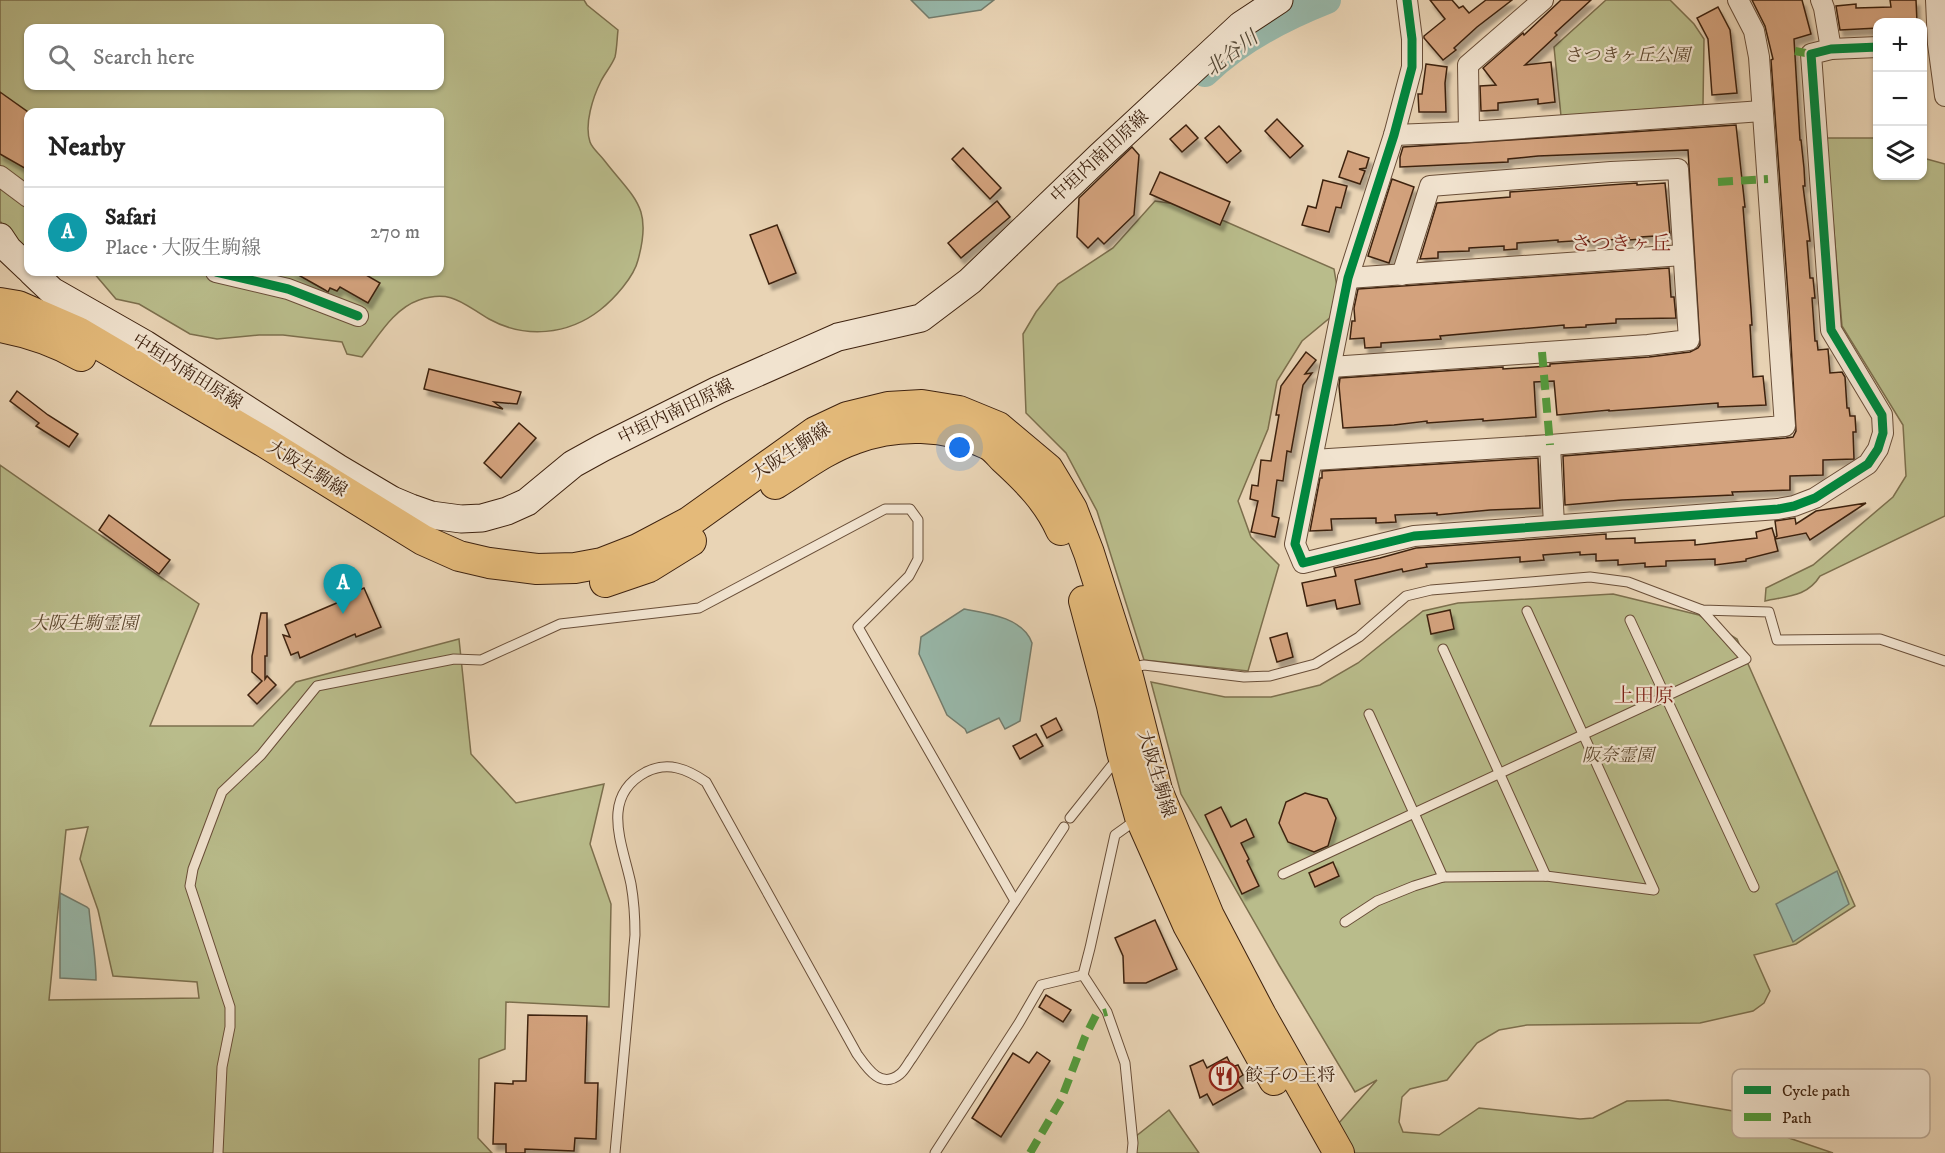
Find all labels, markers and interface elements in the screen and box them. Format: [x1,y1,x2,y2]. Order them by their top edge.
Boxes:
map controls [1873,18,1927,180]
button: + [1873,18,1927,72]
search box [24,24,444,90]
water label: 北谷川 [1201,25,1265,82]
icon: search [45,41,78,74]
text: Search here [93,44,195,71]
park label: さつきヶ丘公園 [1564,45,1693,67]
button: − [1873,72,1927,126]
street label: 中垣内南田原線 [1046,106,1154,208]
button: layers [1873,126,1927,180]
text: Nearby [48,131,125,164]
text: Safari [105,204,156,231]
text: A [61,220,74,245]
text: 270 m [370,220,420,245]
district label: さつきヶ丘 [1571,232,1671,257]
text: Place · 大阪生駒線 [105,236,261,261]
street label: 中垣内南田原線 [128,329,246,415]
street label: 中垣内南田原線 [615,374,737,450]
street label: 大阪生駒線 [747,418,835,486]
your location [945,433,974,462]
street label: 大阪生駒線 [263,436,351,502]
pin: A [324,564,362,614]
park label: 大阪生駒霊園 [30,613,141,635]
district label: 上田原 [1614,684,1674,709]
street label: 大阪生駒線 [1132,728,1180,820]
park label: 阪奈霊園 [1582,745,1657,767]
restaurant icon: 餃子の王将 [1208,1060,1240,1092]
place label: 餃子の王将 [1245,1065,1335,1087]
legend [1732,1069,1930,1138]
text: Cycle path [1782,1081,1851,1101]
text: Path [1782,1108,1812,1128]

